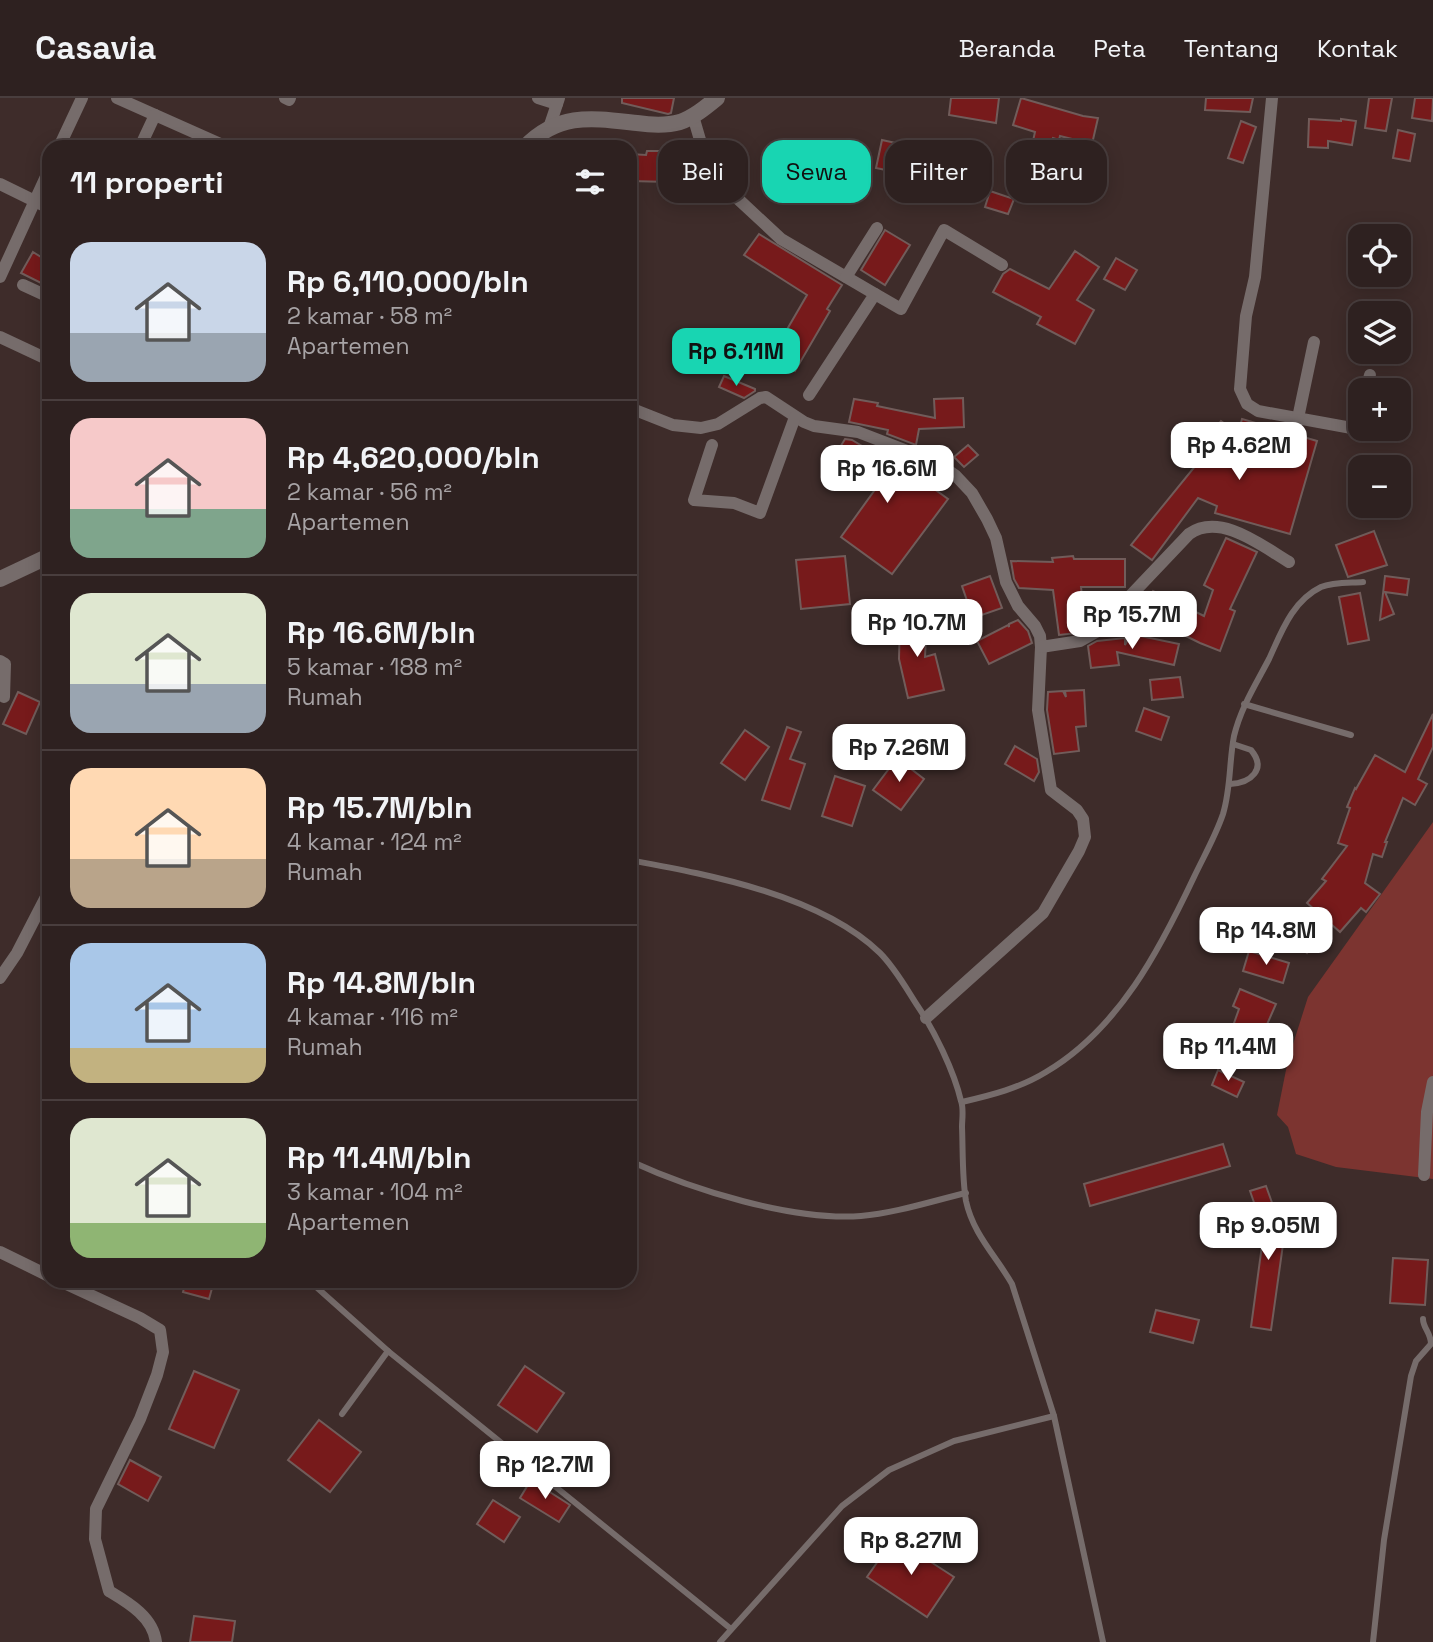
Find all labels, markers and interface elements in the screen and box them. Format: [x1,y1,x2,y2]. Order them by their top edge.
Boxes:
text: Casavia [35,27,156,69]
text: Beranda [959,33,1055,64]
text: Peta [1093,33,1146,64]
text: Tentang [1184,33,1279,64]
text: Kontak [1317,33,1398,64]
chip: Beli [658,140,748,203]
chip: Sewa [762,140,871,203]
chip: Filter [885,140,992,203]
chip: Baru [1006,140,1107,203]
text: 11 properti [70,163,224,202]
icon: filters [571,163,609,201]
map controls [1348,224,1411,518]
button: locate [1348,224,1411,287]
text: Rp 6,110,000/bln [287,262,529,301]
icon: home [126,270,210,354]
text: 2 kamar · 58 m² [287,301,452,331]
button: layers [1348,301,1411,364]
pin: Rp 6.11M [664,328,808,388]
text: Apartemen [287,331,409,361]
text: Rp 6.11M [688,336,784,366]
button: + [1348,378,1411,441]
pin: Rp 4.62M [1167,422,1311,482]
text: Rp 4.62M [1187,430,1291,460]
text: Rp 4,620,000/bln [287,438,540,477]
icon: home [126,446,210,530]
pin: Rp 16.6M [815,446,959,505]
text: Rp 16.6M [837,453,937,483]
button: − [1348,455,1411,518]
text: 2 kamar · 56 m² [287,477,452,507]
text: Apartemen [287,507,409,537]
pin: Rp 15.7M [1060,592,1204,651]
text: Rp 15.7M [1083,599,1181,629]
pin: Rp 10.7M [845,600,989,659]
text: Rp 10.7M [867,607,967,637]
text: Rp 16.6M/bln [287,613,476,652]
icon: home [126,621,210,705]
text: 5 kamar · 188 m² [287,652,462,682]
text: Rumah [287,682,363,712]
pin: Rp 7.26M [827,724,971,784]
text: Rp 7.26M [848,732,950,762]
text: Rp 15.7M/bln [287,788,473,827]
icon: home [126,796,210,880]
text: 4 kamar · 124 m² [287,827,462,857]
text: Rumah [287,857,363,887]
pin: Rp 14.8M [1194,908,1338,967]
text: Rp 14.8M [1215,915,1317,945]
text: Rp 14.8M/bln [287,963,476,1002]
icon: home [126,971,210,1055]
text: 4 kamar · 116 m² [287,1002,458,1032]
pin: Rp 11.4M [1156,1024,1300,1083]
text: Rp 11.4M [1179,1031,1277,1061]
text: Rumah [287,1032,363,1062]
text: Rp 11.4M/bln [287,1138,472,1177]
icon: home [126,1146,210,1230]
text: 3 kamar · 104 m² [287,1177,463,1207]
pin: Rp 9.05M [1196,1202,1340,1262]
text: Apartemen [287,1207,409,1237]
text: Rp 9.05M [1216,1210,1320,1240]
pin: Rp 12.7M [473,1442,617,1501]
text: Rp 12.7M [496,1449,594,1479]
pin: Rp 8.27M [839,1518,983,1577]
text: Rp 8.27M [860,1525,962,1555]

